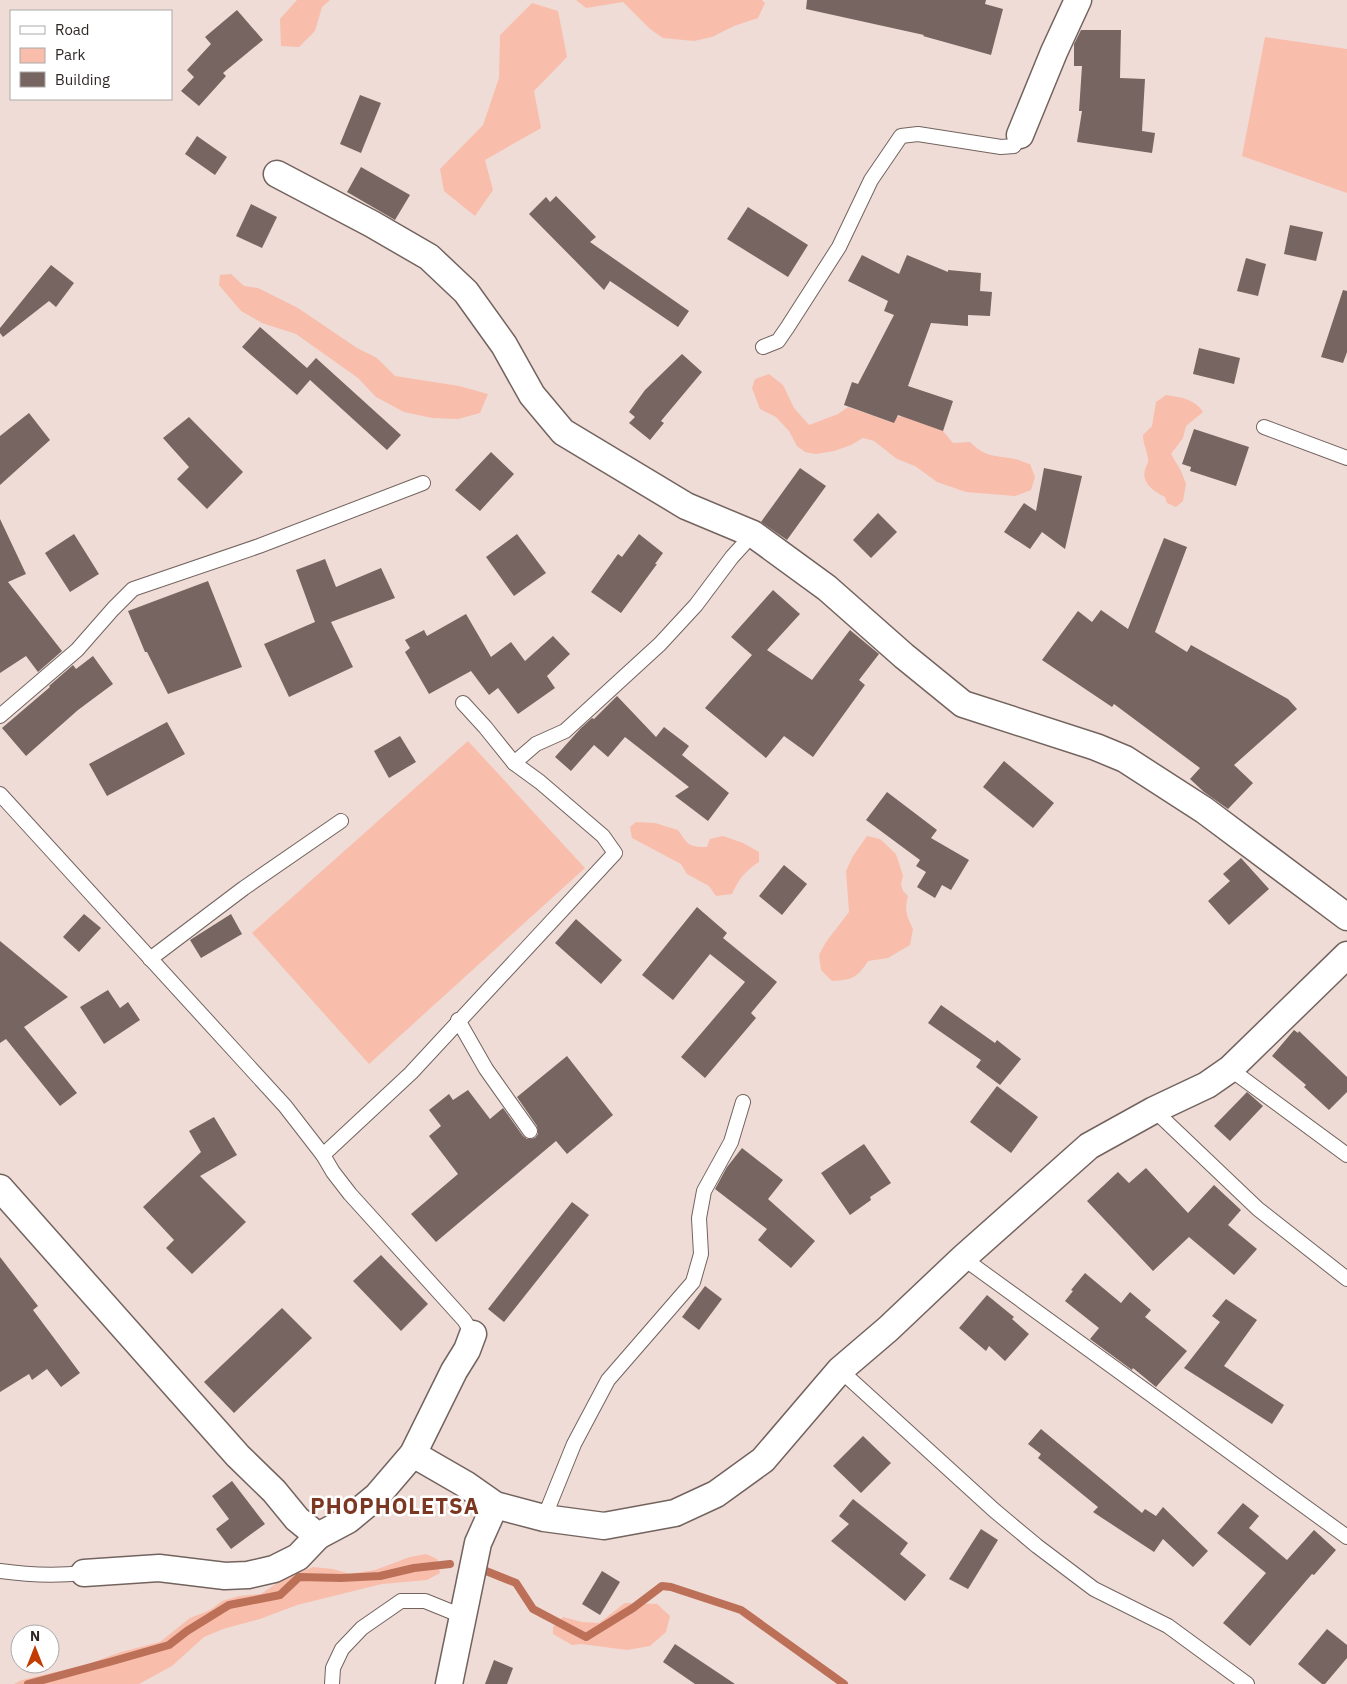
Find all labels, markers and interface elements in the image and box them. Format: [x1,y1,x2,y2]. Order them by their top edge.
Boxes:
legend [10,10,172,100]
text: Road [55,20,90,39]
text: Park [55,45,85,64]
text: Building [55,70,110,89]
district label: PHOPHOLETSA [310,1491,480,1520]
north arrow [10,1624,60,1674]
text: N [30,1627,40,1645]

